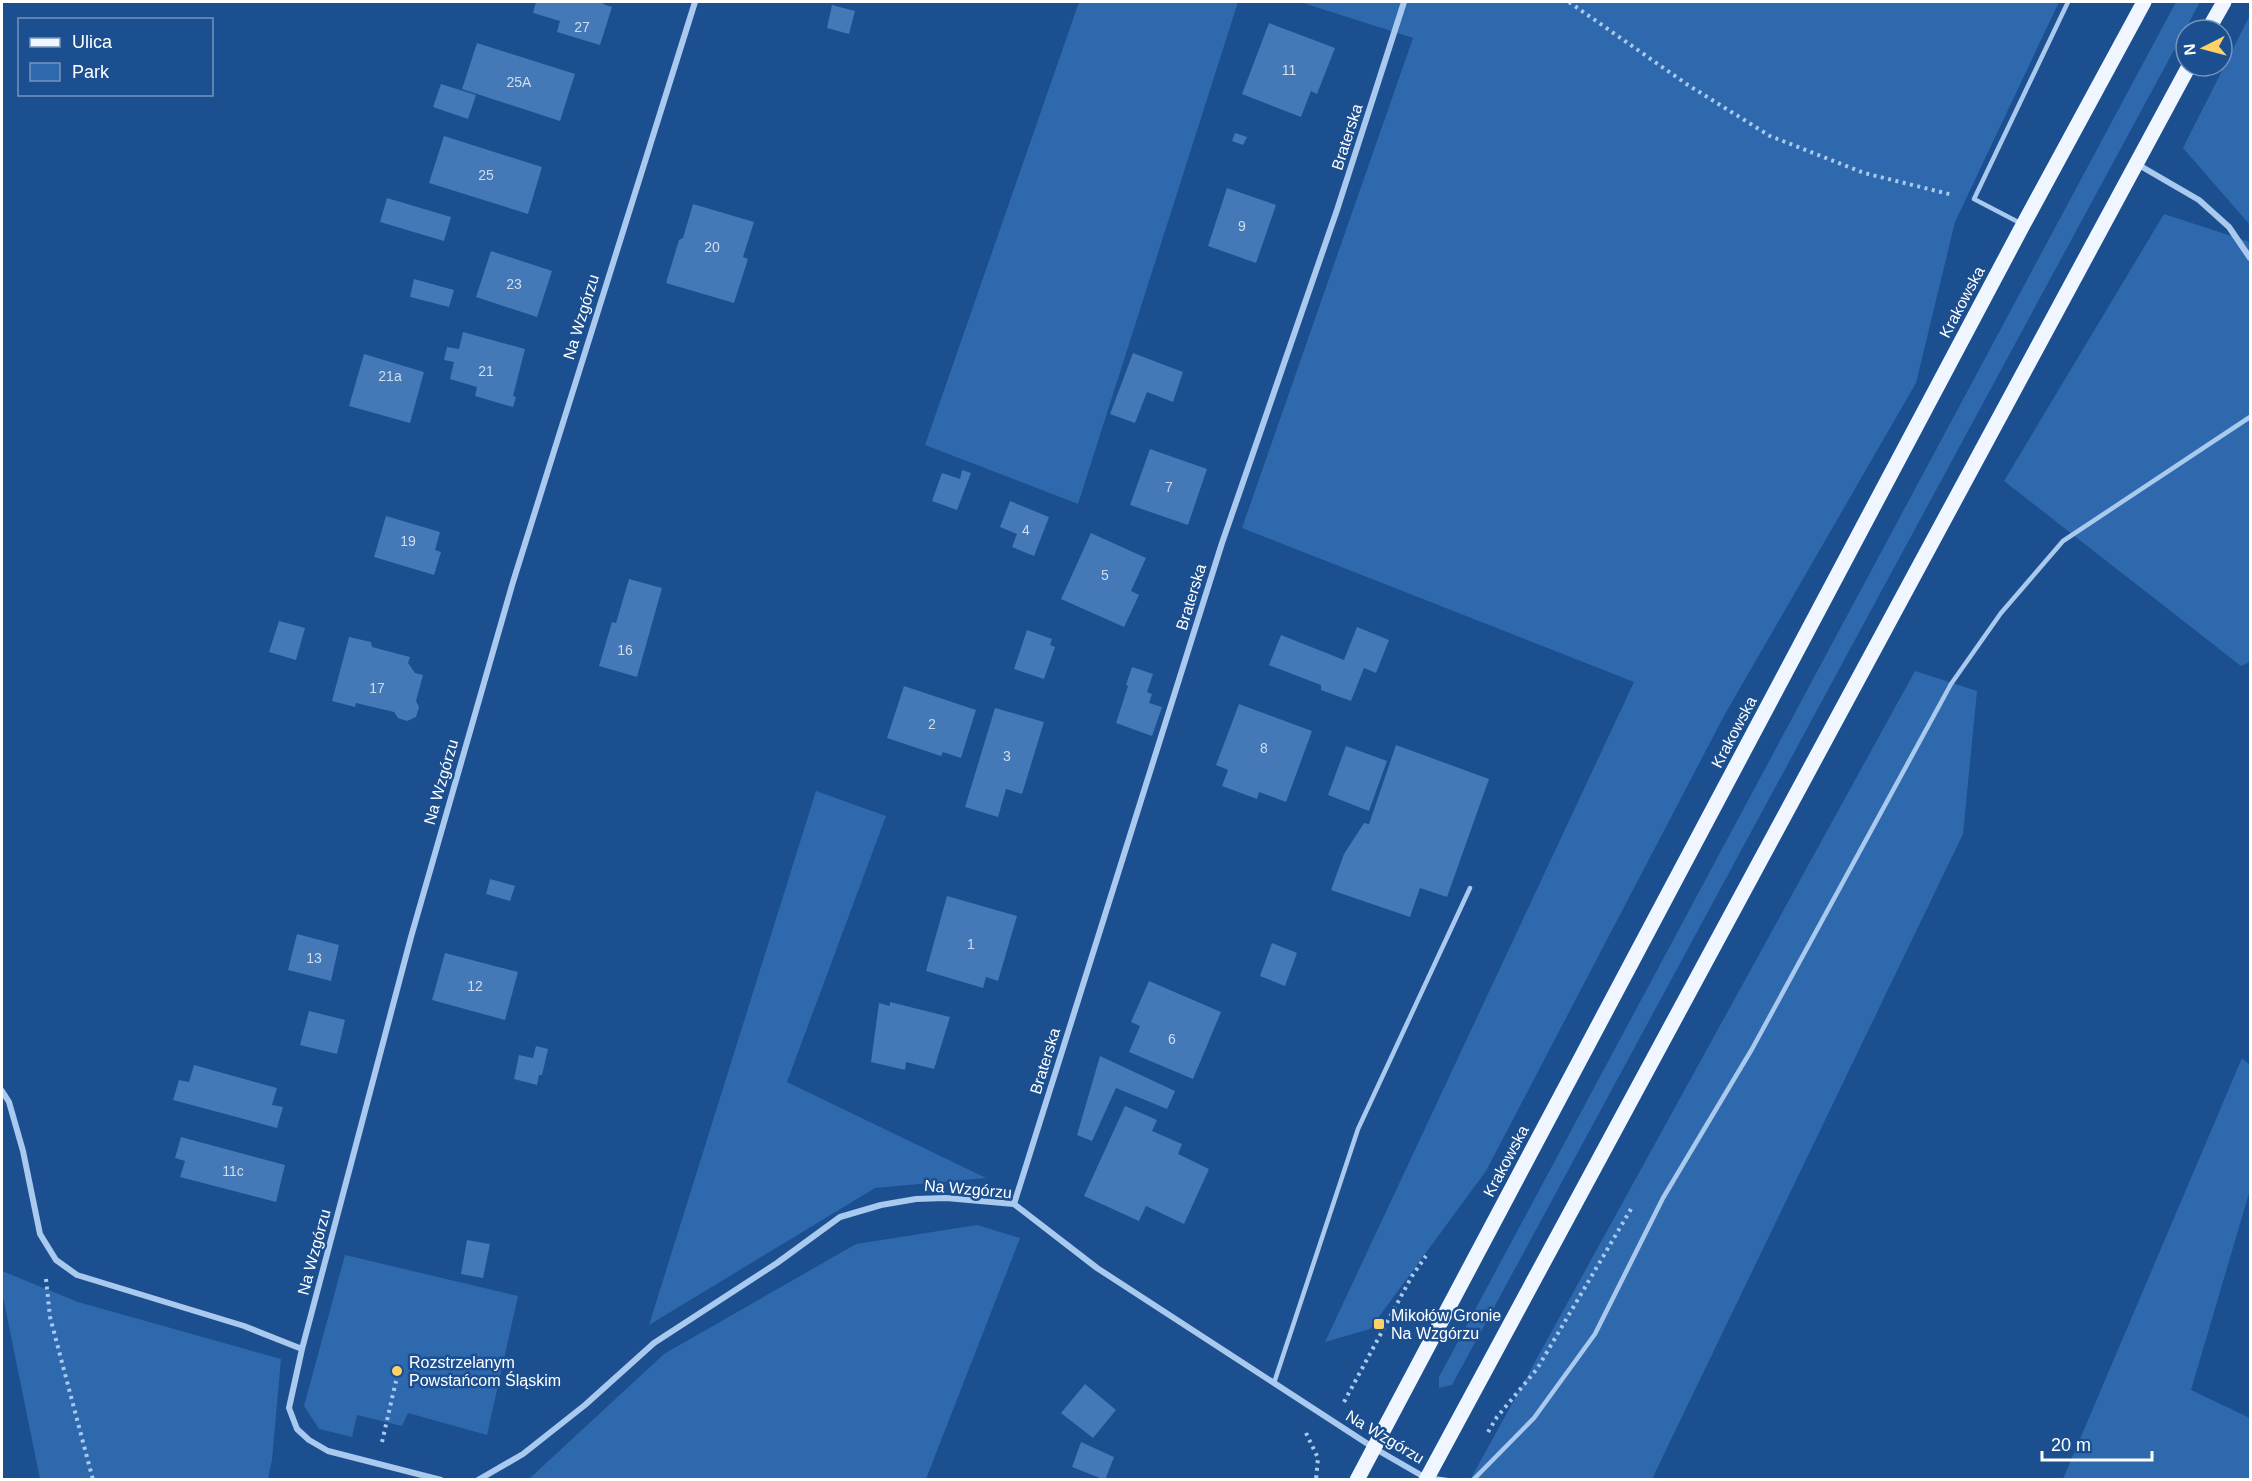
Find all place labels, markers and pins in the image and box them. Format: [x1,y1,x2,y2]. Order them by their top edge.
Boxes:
place label: Mikołów Gronie Na Wzgórzu [1391,1307,1501,1342]
marker: Mikołów Gronie Na Wzgórzu [1372,1317,1386,1331]
place label: Rozstrzelanym Powstańcom Śląskim [409,1354,561,1389]
marker: Rozstrzelanym Powstańcom Śląskim [390,1364,404,1378]

